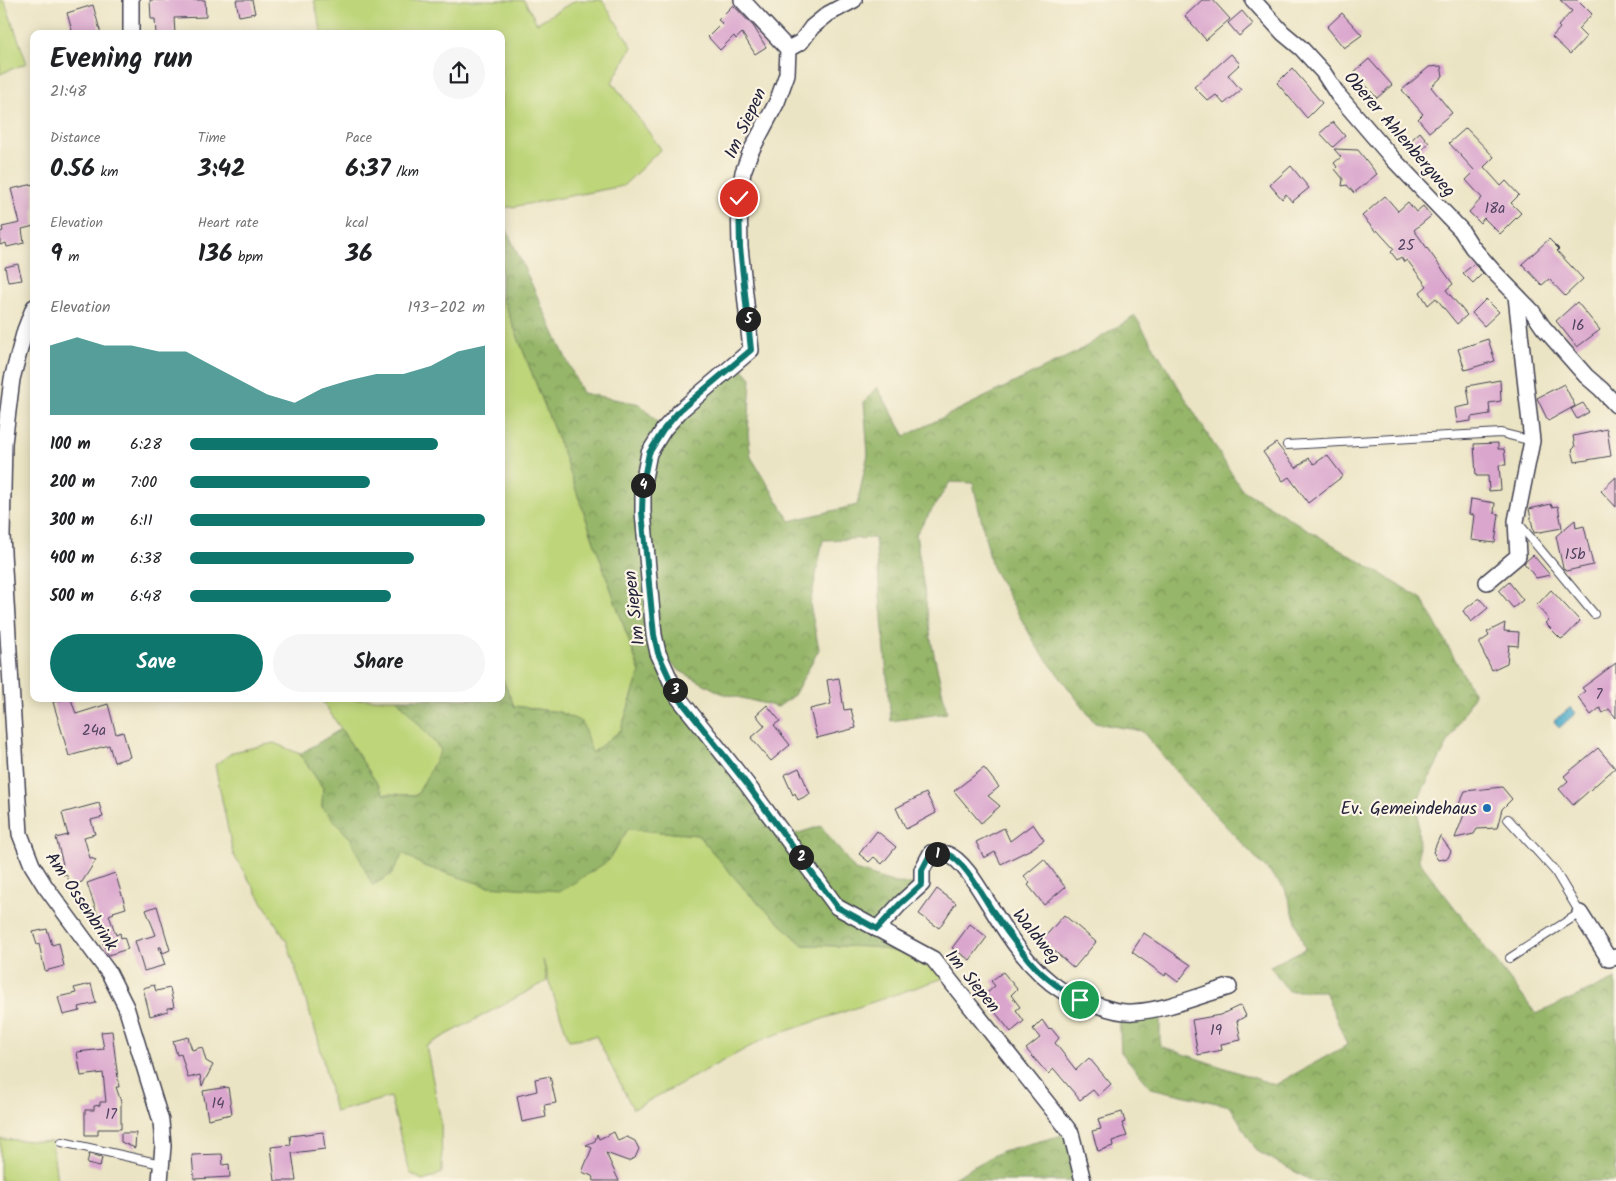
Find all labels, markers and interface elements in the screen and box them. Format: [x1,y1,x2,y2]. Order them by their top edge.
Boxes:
text: Evening run [50,37,193,82]
button: share [433,47,485,99]
street label: Oberer Ahlenbergweg [1336,65,1462,205]
text: 21:48 [50,79,87,104]
street label: Im Siepen [717,83,775,164]
text: Distance [50,127,100,149]
text: Time [198,127,226,149]
text: Pace [345,127,372,149]
text: 0.56 [50,149,95,189]
text: 3:42 [198,149,246,189]
text: 6:37 [345,149,391,189]
text: km [95,161,118,183]
text: /km [391,161,419,183]
pin [718,177,760,219]
icon: check [725,184,753,212]
house number: 18a [1485,197,1505,221]
text: Elevation [50,212,103,234]
text: Heart rate [198,212,259,234]
text: kcal [345,212,368,234]
text: 9 [50,234,63,274]
text: 136 [198,234,232,274]
text: 36 [345,234,373,274]
house number: 25 [1398,234,1415,258]
text: m [63,246,79,268]
text: bpm [232,246,263,268]
text: Elevation [50,295,111,320]
text: 193–202 m [408,295,485,320]
pin: 5 [736,306,760,332]
text: 5 [745,308,752,330]
house number: 16 [1571,314,1585,338]
text: 100 m [50,432,91,457]
text: 6:28 [130,432,162,457]
text: 200 m [50,470,95,495]
text: 7:00 [130,470,157,495]
pin: 4 [630,472,656,498]
text: 4 [640,474,647,496]
text: 300 m [50,508,94,533]
text: 6:11 [130,508,153,533]
house number: 15b [1565,543,1585,567]
text: 400 m [50,546,94,571]
text: 6:38 [130,546,162,571]
street label: Im Siepen [617,569,654,647]
text: 500 m [50,584,94,609]
text: 6:48 [130,584,161,609]
button: Save [50,634,263,692]
button: Share [273,634,485,692]
pin: 3 [662,678,688,702]
text: 3 [672,679,679,701]
house number: 7 [1596,683,1604,707]
house number: 24a [82,719,106,743]
place label: Ev. Gemeindehaus [1340,795,1477,824]
marker: Ev. Gemeindehaus [1481,802,1493,814]
pin: 1 [924,842,950,866]
text: 1 [935,843,940,865]
pin: 2 [788,844,814,870]
street label: Am Ossenbrink [37,846,125,958]
text: 2 [797,846,806,868]
street label: Waldweg [1004,903,1067,971]
street label: Im Siepen [937,944,1007,1020]
pin [1059,979,1101,1021]
icon: arrive [1066,986,1094,1014]
house number: 19 [1210,1019,1223,1043]
house number: 14 [212,1092,224,1116]
house number: 17 [105,1103,118,1127]

